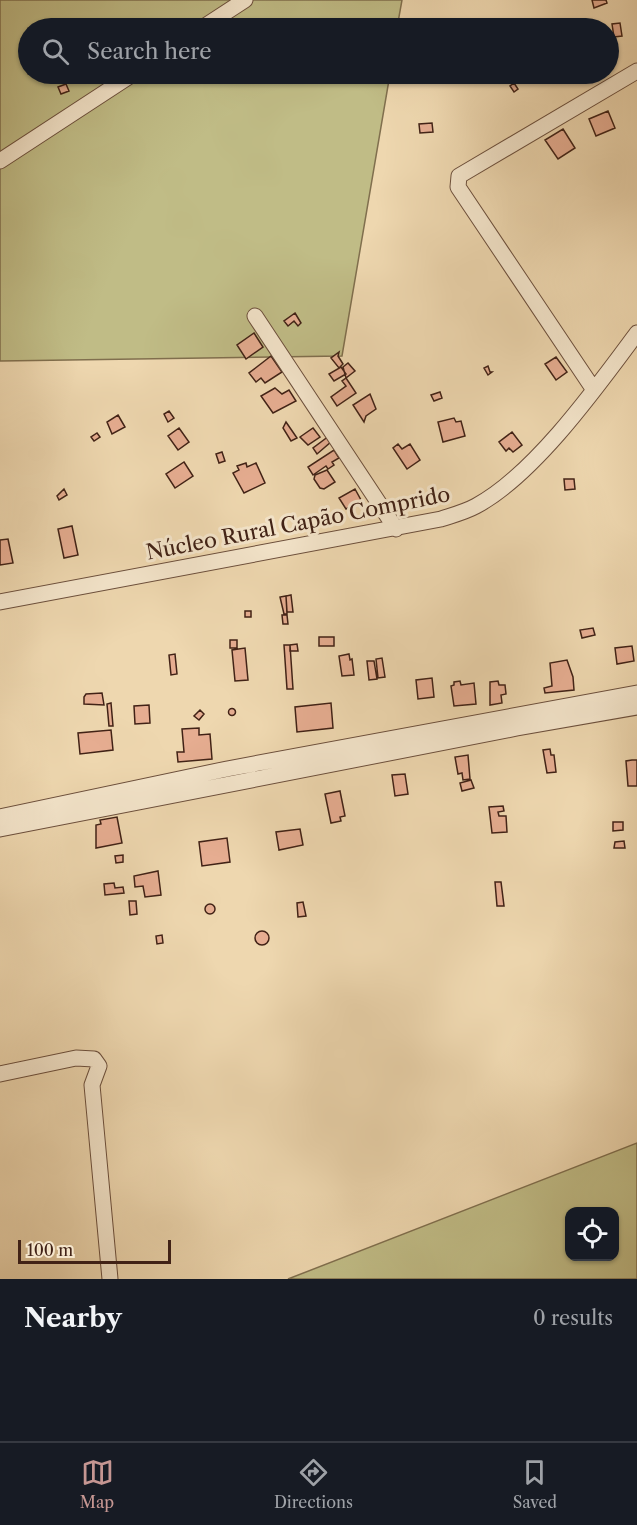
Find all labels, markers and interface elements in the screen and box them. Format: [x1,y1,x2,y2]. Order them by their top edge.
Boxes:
search box [18,18,619,84]
icon: search [39,35,72,68]
text: Search here [87,38,212,65]
street label: Núcleo Rural Capão Comprido [144,481,452,565]
map controls [565,1207,619,1261]
button: locate [565,1207,619,1261]
scale bar [18,1237,171,1264]
text: 100 m [27,1240,73,1260]
text: Nearby [24,1302,122,1334]
text: 0 results [533,1306,613,1330]
tab: Map [80,1456,114,1512]
tab: Directions [274,1456,353,1512]
tab: Saved [513,1456,557,1512]

